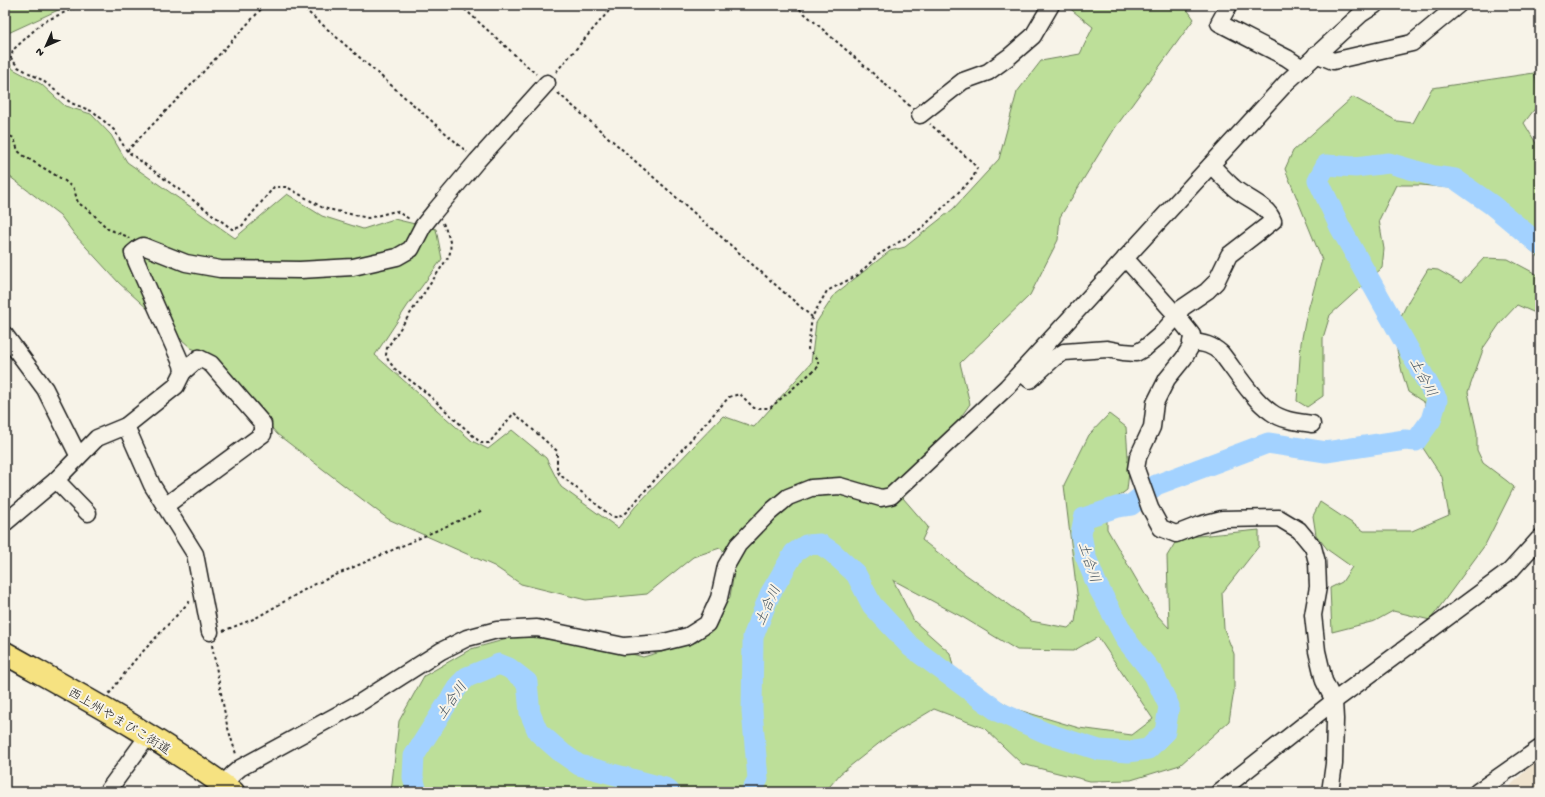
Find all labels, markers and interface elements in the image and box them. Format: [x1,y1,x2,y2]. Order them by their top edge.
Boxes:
north arrow [26,26,66,66]
text: N [34,45,47,58]
water label: 土合川 [1404,355,1440,401]
water label: 土合川 [1073,540,1103,585]
water label: 土合川 [752,583,786,629]
water label: 土合川 [433,679,472,724]
street label: 西上州やまびこ街道 [65,685,173,759]

